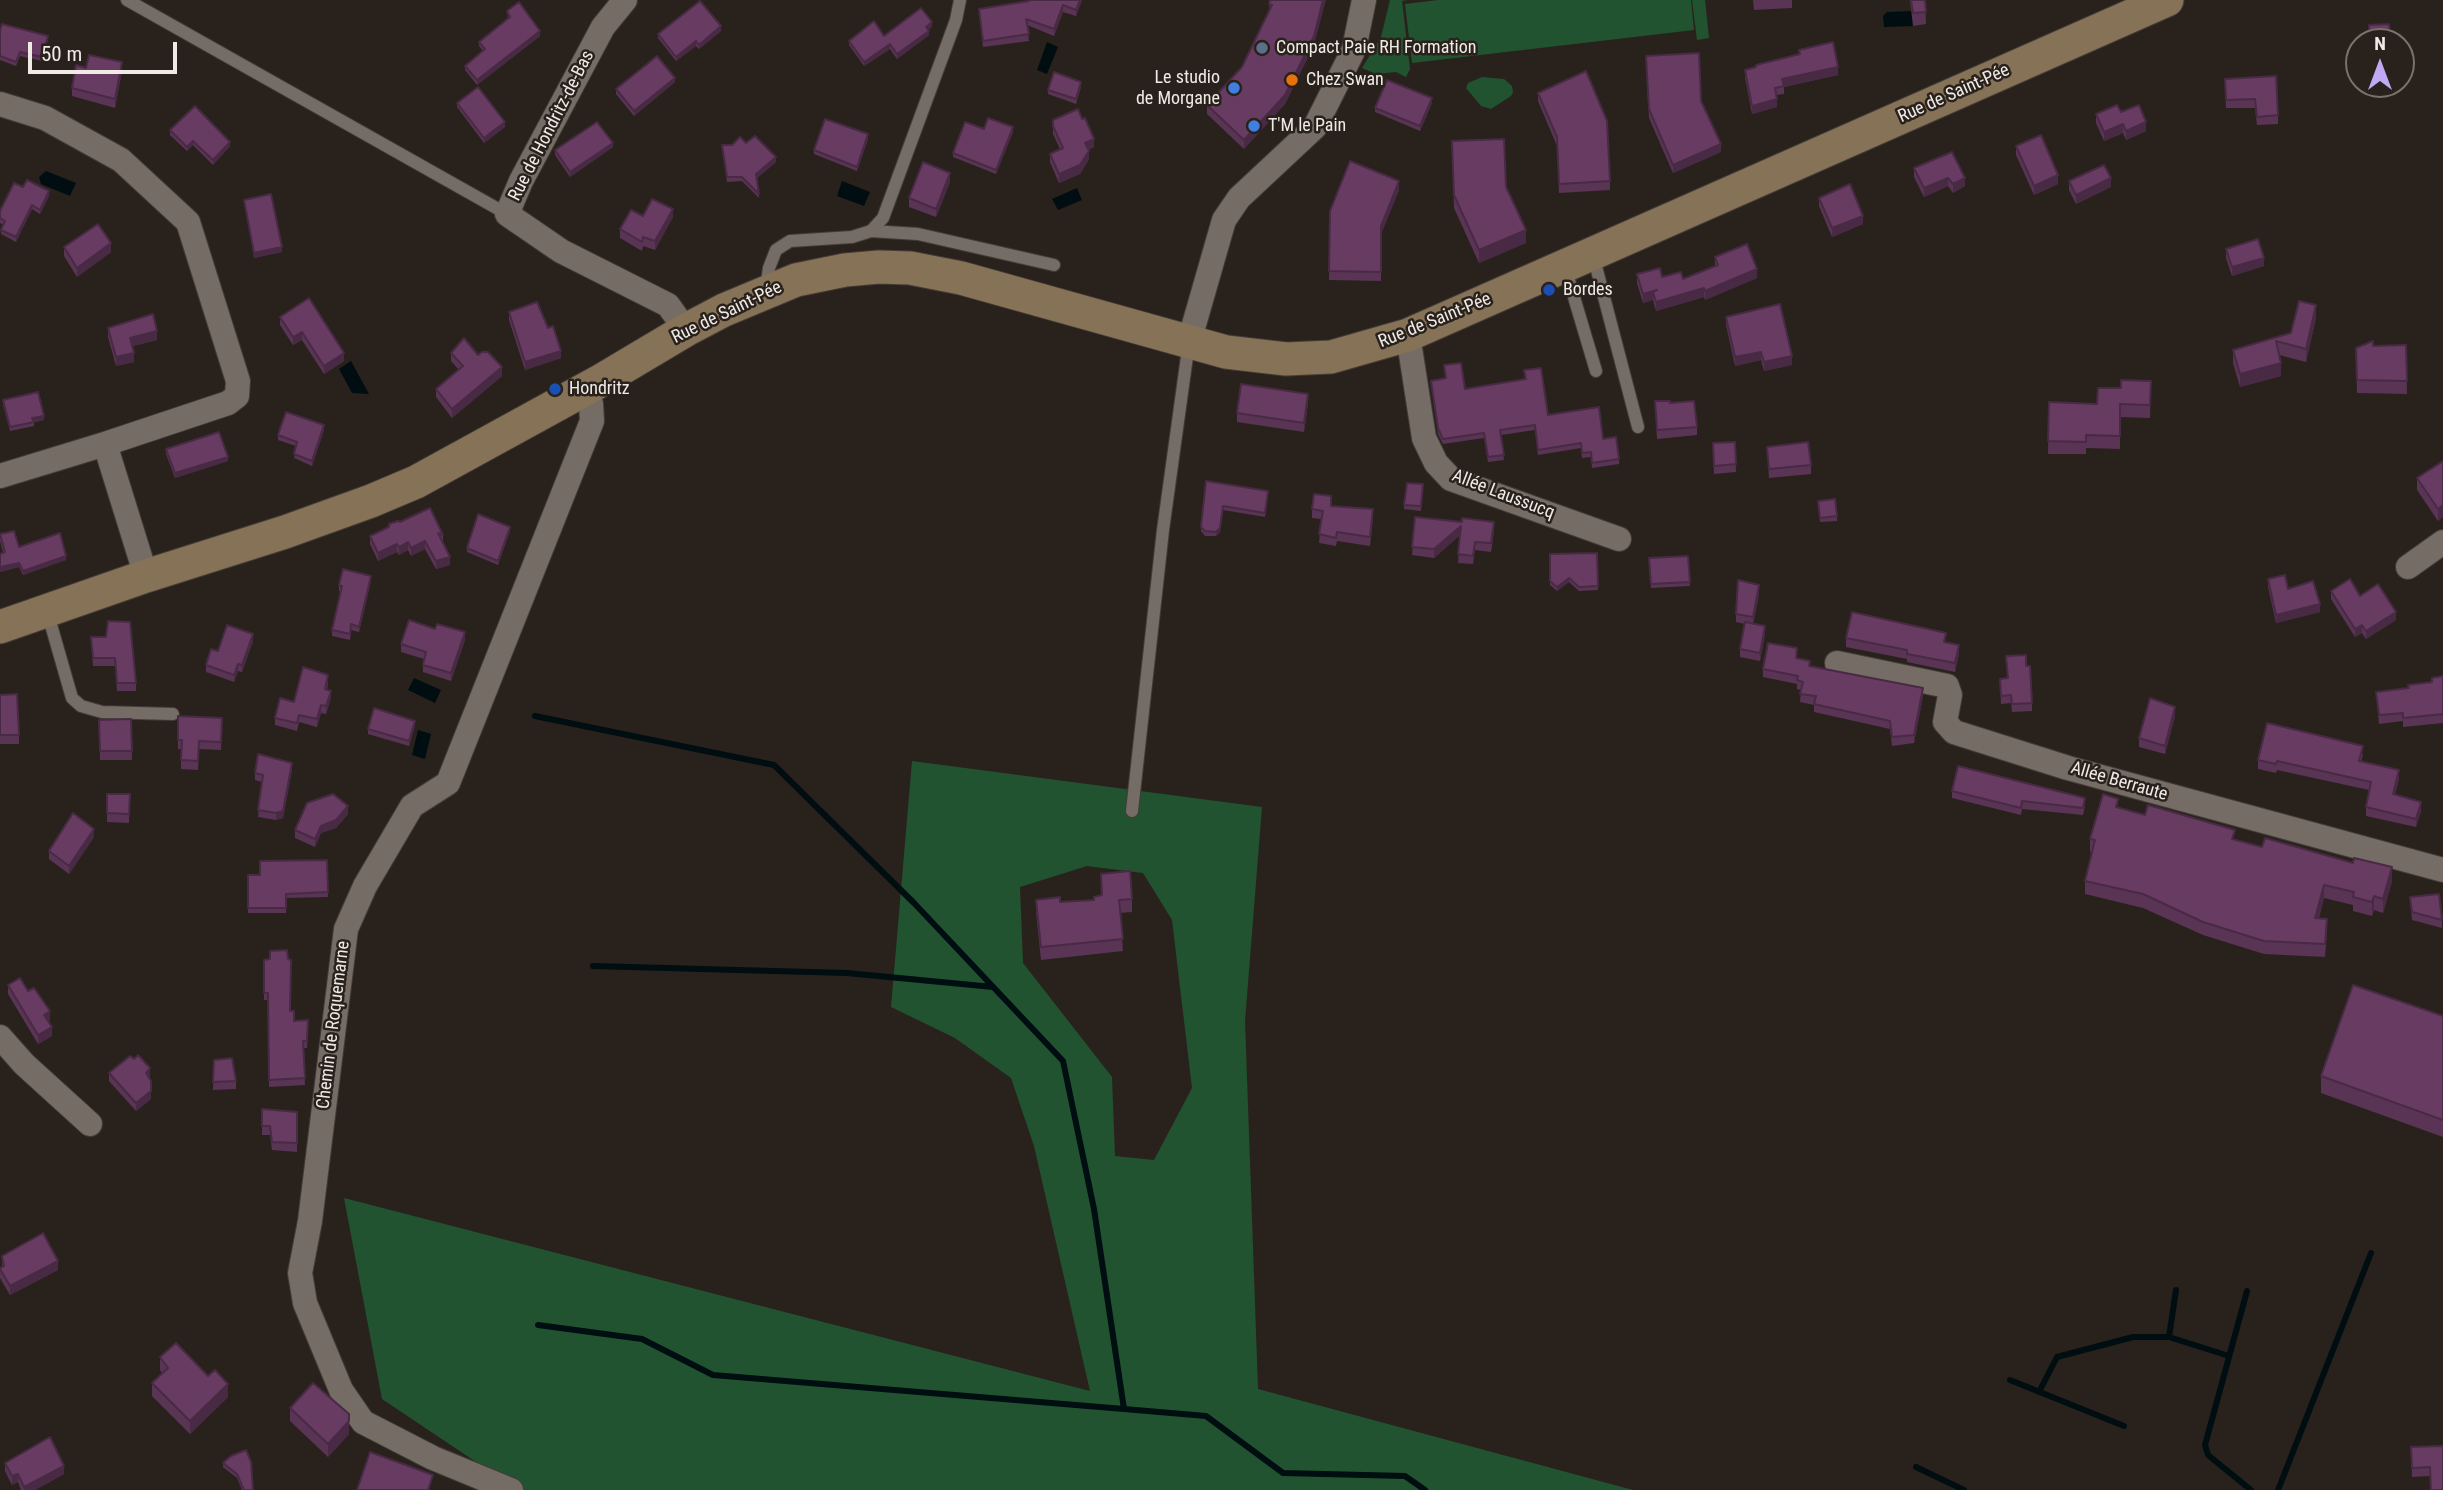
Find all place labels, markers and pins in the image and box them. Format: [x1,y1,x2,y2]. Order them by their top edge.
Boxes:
place label: Compact Paie RH Formation [1276,37,1476,59]
marker: Compact Paie RH Formation [1254,40,1270,56]
place label: Le studio de Morgane [1136,67,1220,110]
place label: Chez Swan [1306,69,1384,91]
marker: Chez Swan [1284,72,1300,88]
marker: Le studio de Morgane [1226,80,1242,96]
place label: T'M le Pain [1268,115,1346,137]
marker: T'M le Pain [1246,118,1262,134]
place label: Bordes [1563,279,1613,301]
marker: Bordes [1541,282,1557,298]
place label: Hondritz [569,378,630,400]
marker: Hondritz [547,381,563,397]

